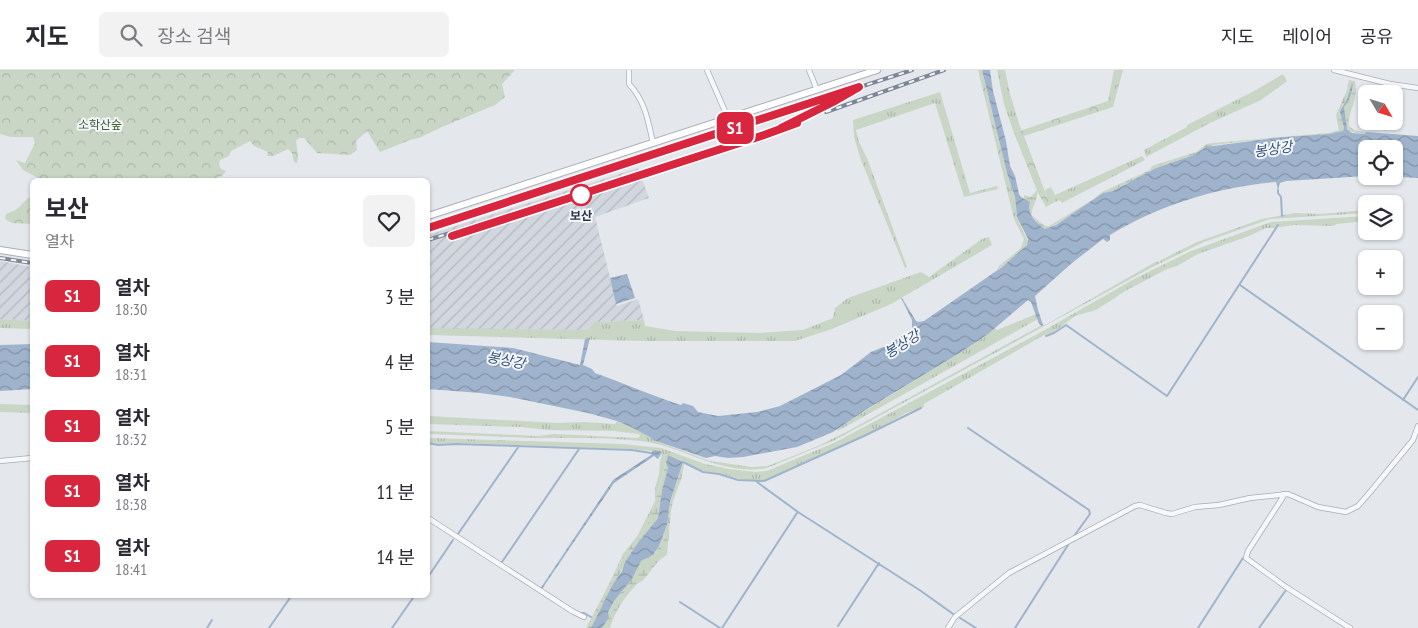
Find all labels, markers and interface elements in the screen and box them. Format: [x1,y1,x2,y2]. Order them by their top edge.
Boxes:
search box [99,12,449,57]
text: 지도 [25,21,69,52]
icon: search [117,21,145,49]
text: 장소 검색 [157,24,231,48]
text: 지도 [1221,25,1254,48]
text: 레이어 [1282,25,1332,48]
text: 공유 [1360,25,1393,48]
north arrow [1358,85,1402,130]
map controls [1358,85,1403,350]
line badge: S1 [712,112,758,144]
text: S1 [727,116,743,139]
park label: 소학산숲 [78,117,122,132]
water label: 봉상강 [1253,137,1296,161]
button: locate [1358,140,1403,185]
marker: 보산 [570,184,592,206]
text: 보산 [45,193,89,224]
button: heart [363,195,415,247]
button: layers [1358,195,1403,240]
place label: 보산 [570,208,592,223]
text: 열차 [45,231,74,251]
button: + [1358,250,1403,295]
text: 열차 [115,275,150,299]
text: S1 [64,284,81,307]
text: 3 분 [385,285,415,309]
text: 18:30 [115,299,147,319]
button: − [1358,305,1403,350]
water label: 봉상강 [881,325,925,362]
text: 열차 [115,340,150,364]
water label: 봉상강 [485,347,529,373]
text: S1 [64,349,81,372]
text: 4 분 [385,350,415,374]
text: 18:31 [115,364,147,384]
text: 열차 [115,405,150,429]
text: S1 [64,414,81,437]
text: 5 분 [385,415,415,439]
text: 18:32 [115,429,147,449]
text: 열차 [115,470,150,494]
text: S1 [64,479,81,502]
text: 11 분 [376,480,415,504]
text: 18:38 [115,494,147,514]
text: 열차 [115,535,150,559]
text: S1 [64,544,81,567]
text: 14 분 [376,545,415,569]
text: 18:41 [115,559,147,579]

